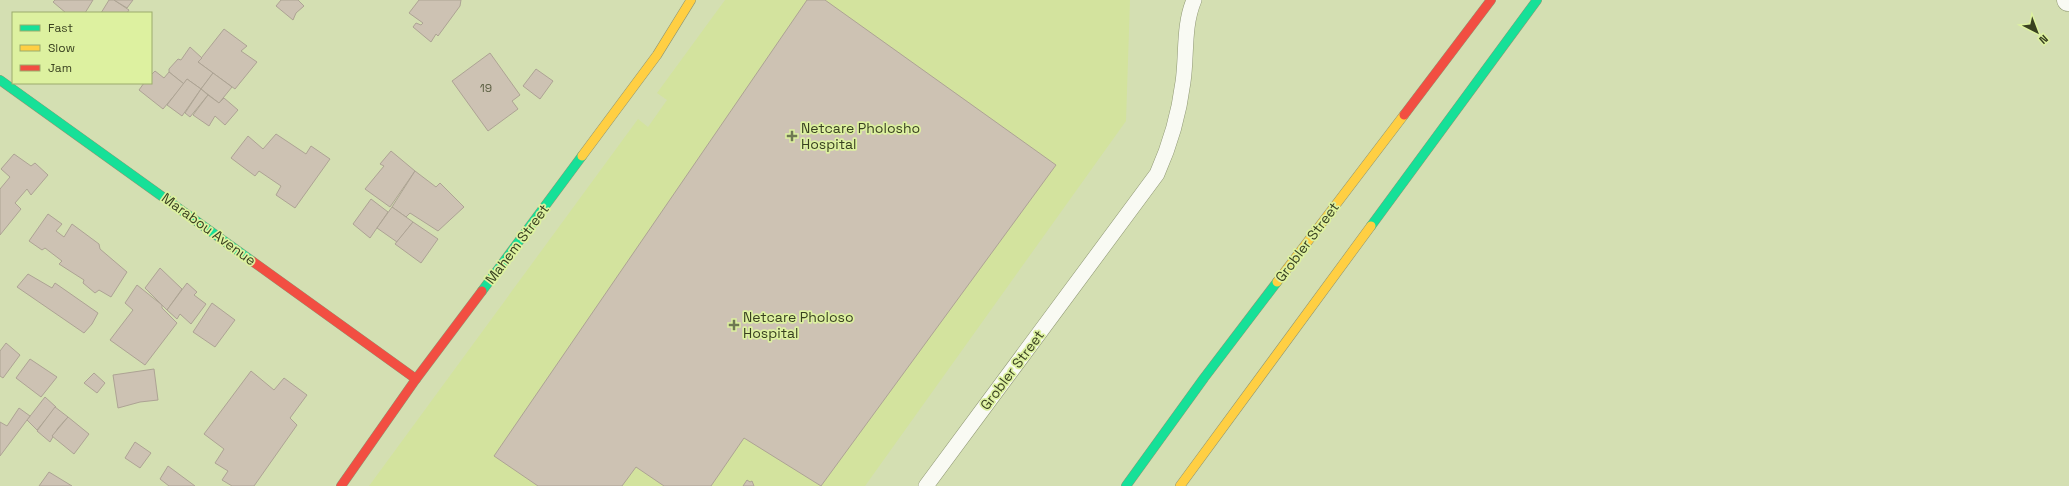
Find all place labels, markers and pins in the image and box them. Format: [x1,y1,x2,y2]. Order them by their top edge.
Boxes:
place label: Netcare Pholosho Hospital [801,119,920,153]
marker: Netcare Pholosho Hospital [786,130,798,142]
place label: Netcare Pholoso Hospital [743,308,854,342]
marker: Netcare Pholoso Hospital [728,319,740,331]

